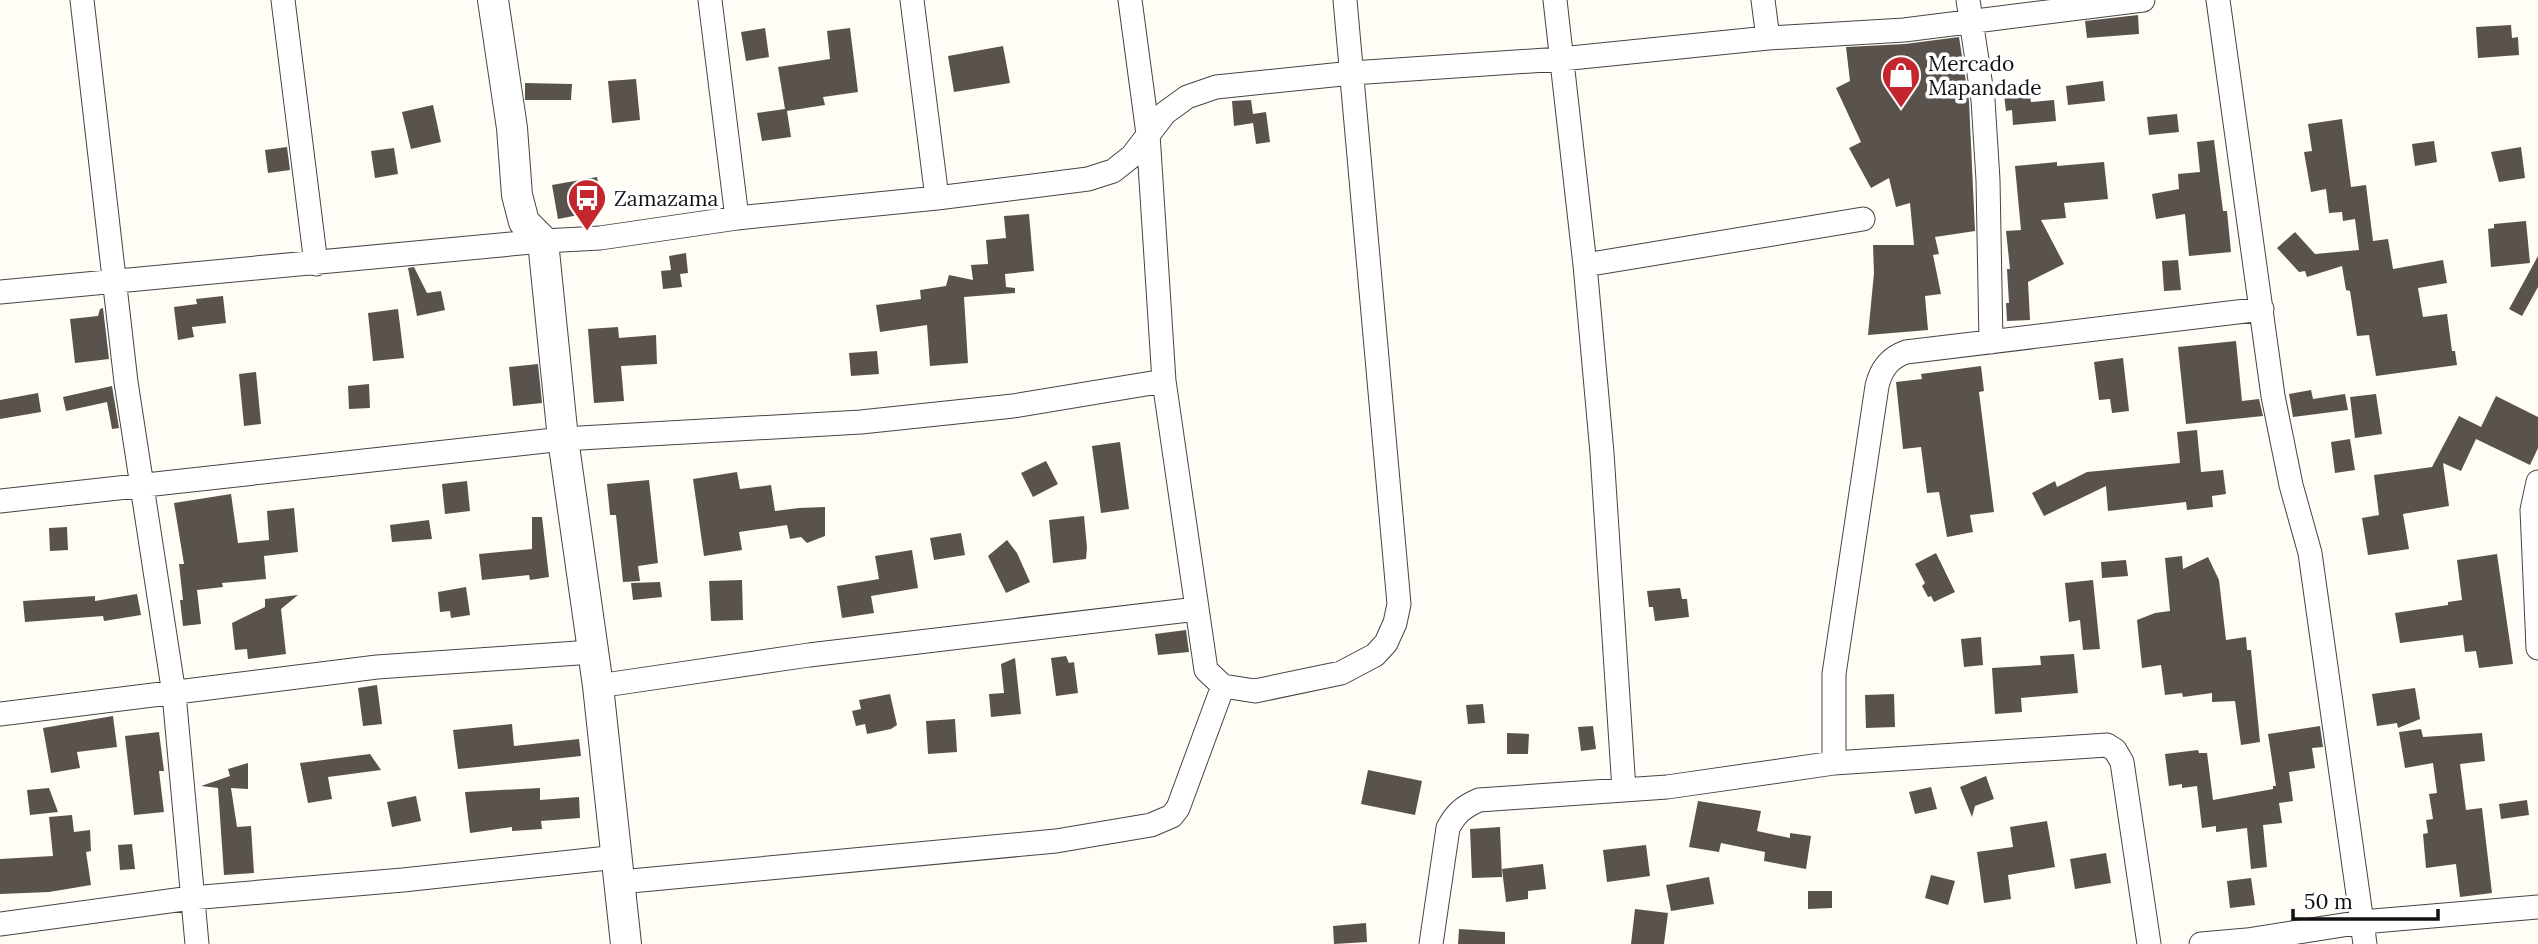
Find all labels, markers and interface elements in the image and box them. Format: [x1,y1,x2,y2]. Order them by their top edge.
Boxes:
place label: Mercado Mapandade [1928,50,2042,101]
shop icon: Mercado Mapandade [1880,54,1922,109]
bus stop icon: Zamazama [566,177,608,232]
place label: Zamazama [614,185,719,212]
scale bar [2293,878,2438,922]
text: 50 m [2304,888,2353,915]

